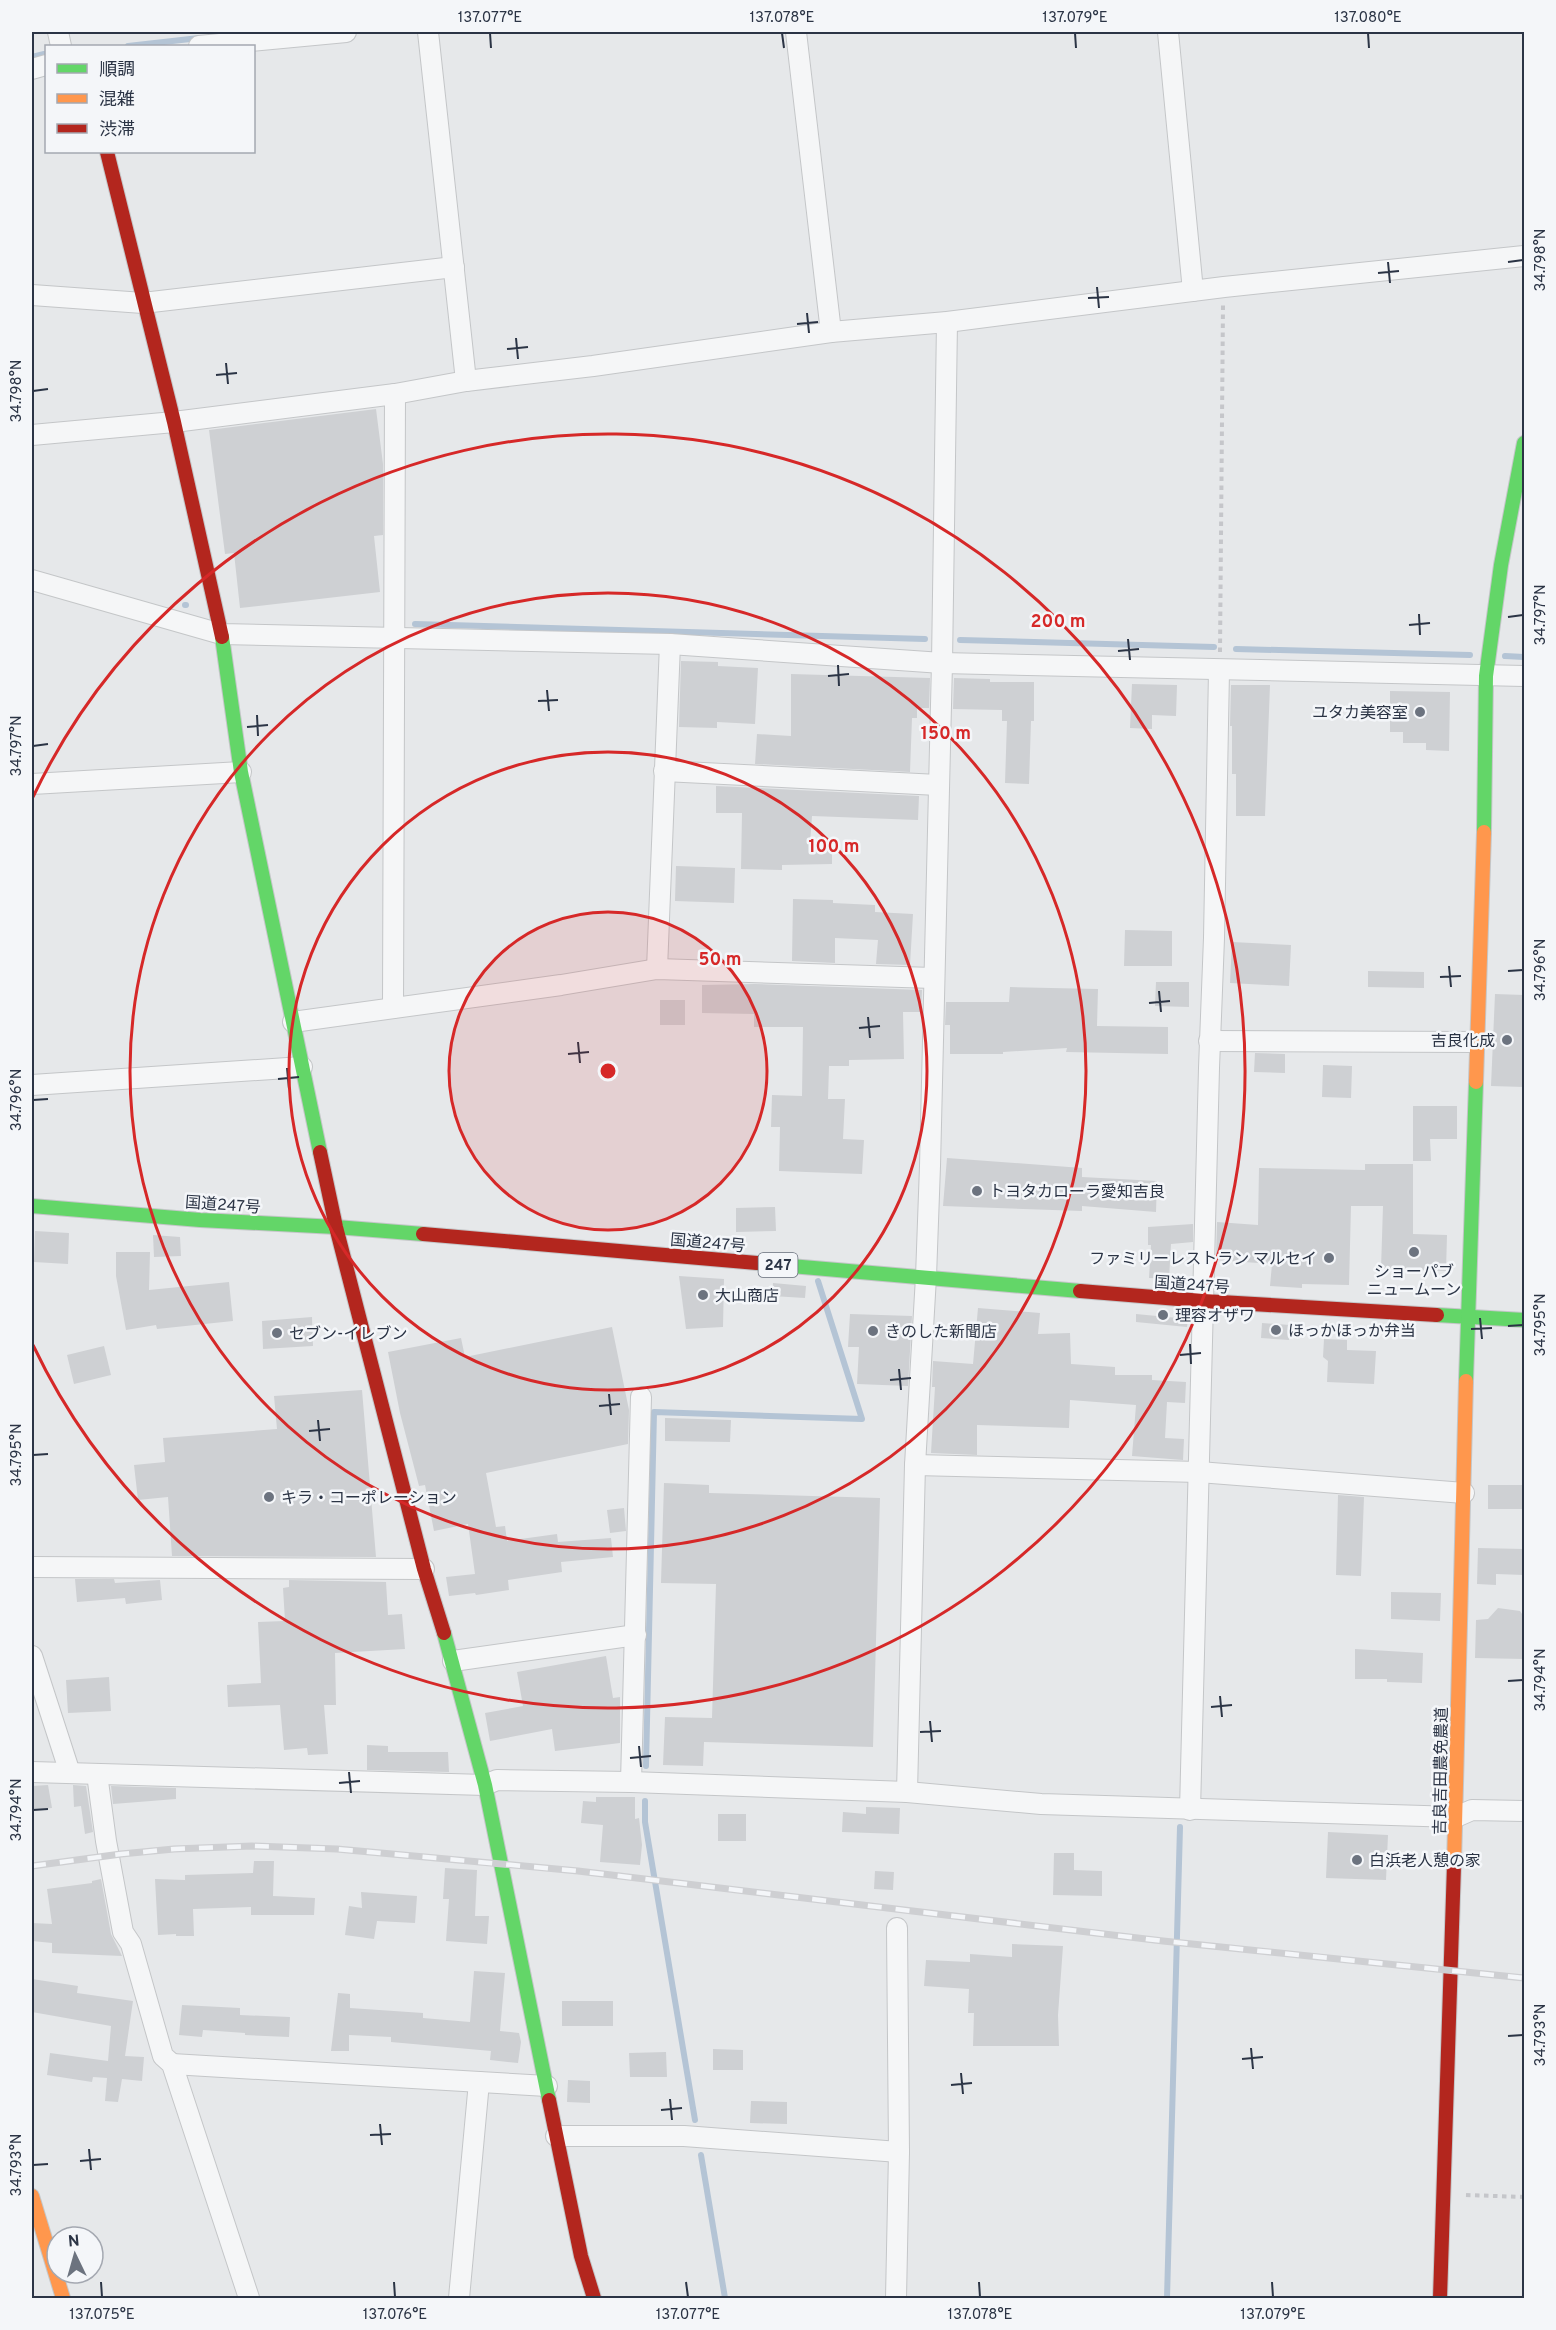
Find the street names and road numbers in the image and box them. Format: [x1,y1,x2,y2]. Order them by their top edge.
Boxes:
street label: 国道247号 [184,1193,261,1219]
street label: 国道247号 [669,1231,746,1257]
road number: 247 [758,1253,798,1277]
street label: 国道247号 [1153,1273,1230,1299]
street label: 吉良吉田農免農道 [1431,1707,1453,1835]

